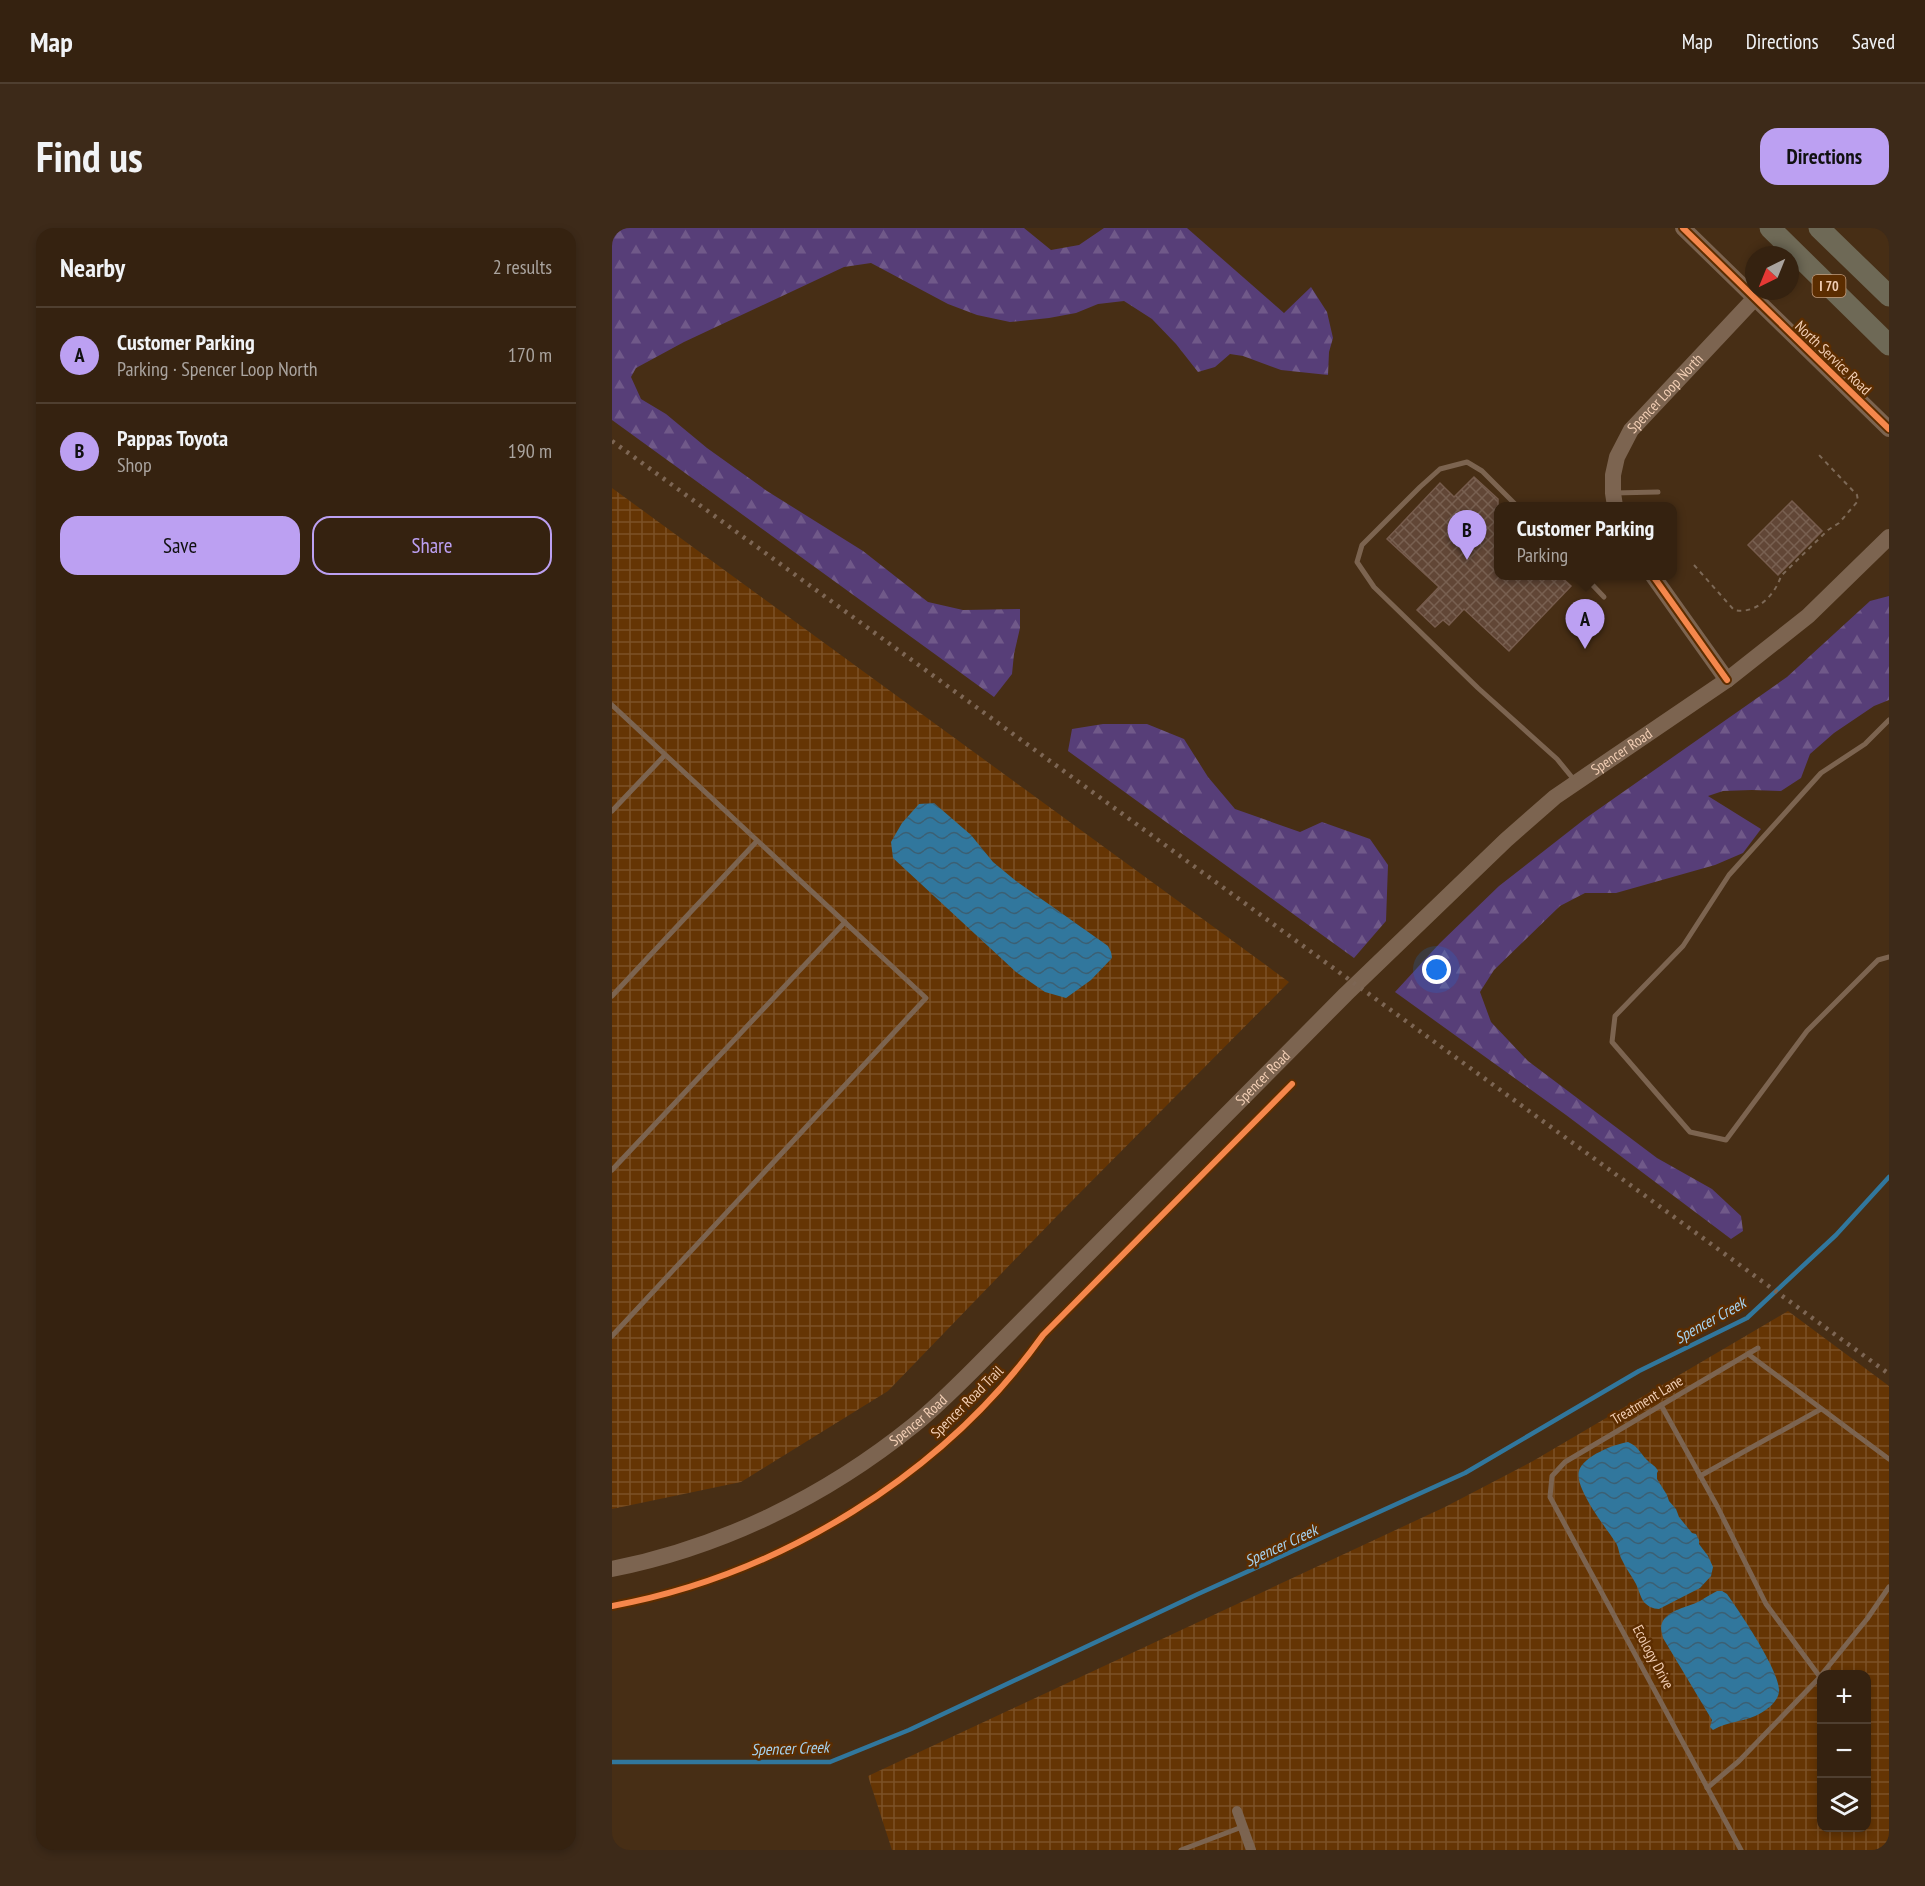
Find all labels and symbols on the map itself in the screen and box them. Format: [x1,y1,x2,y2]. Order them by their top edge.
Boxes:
north arrow [1745,246,1799,300]
road number: I 70 [1812,275,1846,297]
street label: North Service Road [1791,316,1875,399]
street label: Spencer Loop North [1623,349,1707,437]
pin: B [1448,510,1486,560]
pin: A [1566,600,1604,649]
street label: Spencer Road [1587,724,1656,779]
your location [1422,955,1451,984]
street label: Spencer Road [1231,1046,1294,1109]
water label: Spencer Creek [1671,1291,1751,1348]
street label: Spencer Road Trail [926,1361,1007,1442]
street label: Treatment Lane [1607,1371,1686,1428]
street label: Spencer Road [885,1390,951,1450]
water label: Spencer Creek [1241,1519,1322,1571]
street label: Ecology Drive [1629,1621,1678,1692]
water label: Spencer Creek [751,1737,831,1759]

